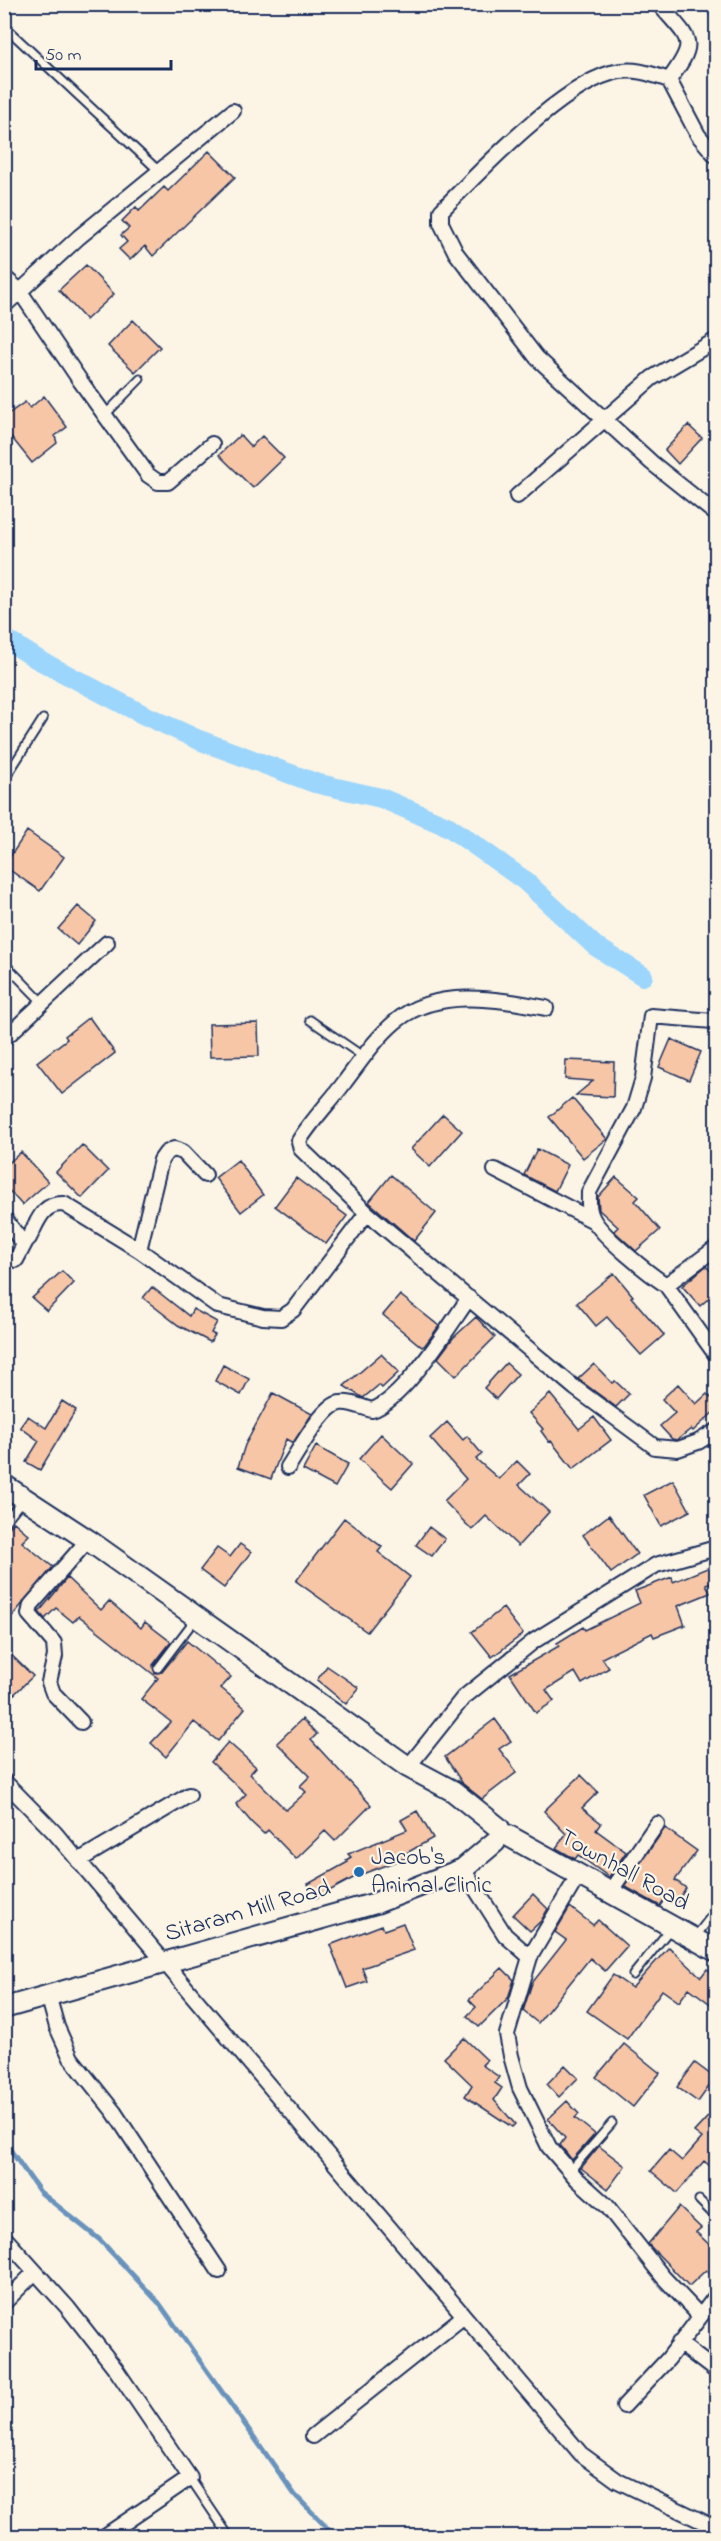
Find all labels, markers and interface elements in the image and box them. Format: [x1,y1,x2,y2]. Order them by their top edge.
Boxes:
scale bar [36,33,171,71]
text: 50 m [45,43,82,69]
street label: Townhall Road [553,1821,696,1921]
place label: Jacob's Animal Clinic [371,1841,492,1904]
marker: Jacob's Animal Clinic [352,1865,366,1879]
street label: Sitaram Mill Road [161,1871,335,1952]

